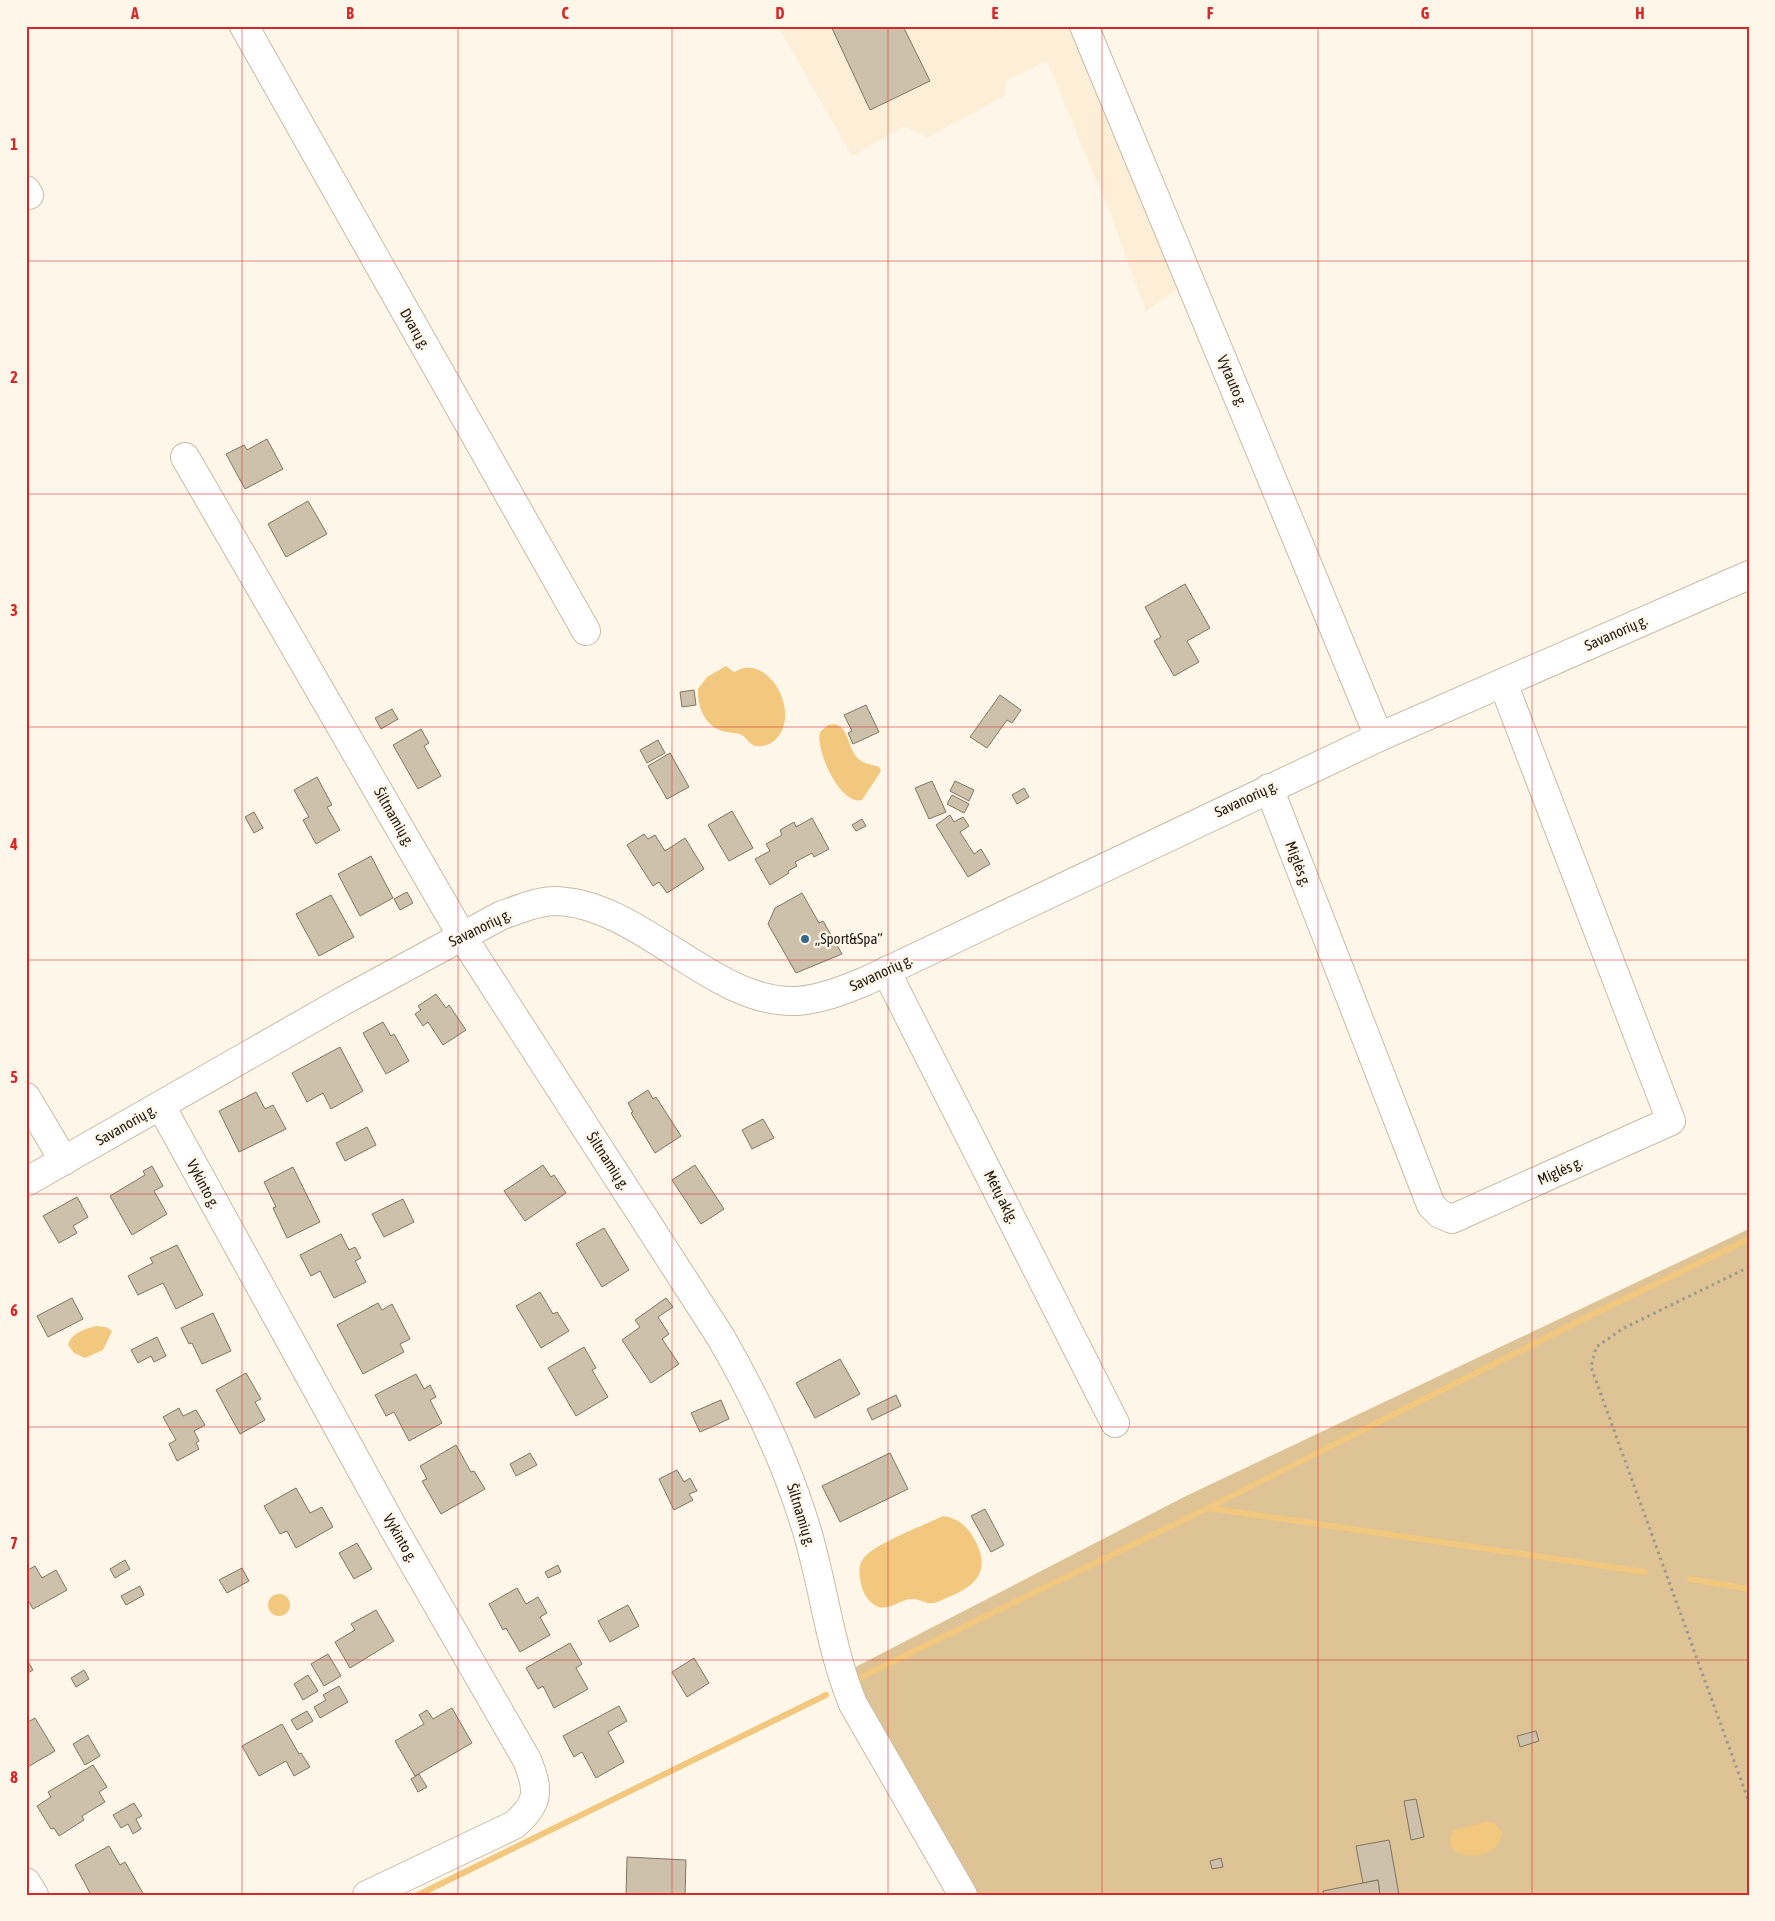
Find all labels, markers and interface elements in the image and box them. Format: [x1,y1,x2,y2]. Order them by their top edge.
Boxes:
text: A [130,4,139,22]
text: B [346,4,354,22]
text: C [561,4,569,22]
text: D [776,4,785,22]
text: E [992,4,999,22]
text: F [1207,4,1214,22]
text: G [1421,4,1430,22]
text: H [1635,4,1645,22]
text: 1 [10,135,18,153]
street label: Dvarų g. [397,305,434,352]
street label: Vytauto g. [1214,352,1251,409]
text: 2 [10,368,18,386]
text: 3 [10,601,18,619]
street label: Savanorių g. [1582,611,1650,654]
street label: Savanorių g. [1212,777,1280,820]
street label: Šiltnamių g. [371,784,418,849]
text: 4 [9,835,18,853]
street label: Miglės g. [1282,839,1315,889]
street label: Savanorių g. [446,905,514,950]
place label: „Sport&Spa” [815,930,883,947]
marker: „Sport&Spa” [799,933,811,945]
street label: Savanorių g. [847,951,915,994]
text: 5 [10,1068,18,1086]
street label: Savanorių g. [93,1100,159,1149]
street label: Šiltnamių g. [584,1129,633,1193]
street label: Miglės g. [1535,1153,1585,1188]
street label: Vykinto g. [184,1156,223,1211]
street label: Mėtų aklg. [981,1168,1022,1226]
text: 6 [10,1301,18,1319]
street label: Šiltnamių g. [784,1481,819,1549]
street label: Vykinto g. [380,1511,421,1565]
text: 7 [10,1534,18,1552]
text: 8 [10,1768,18,1786]

